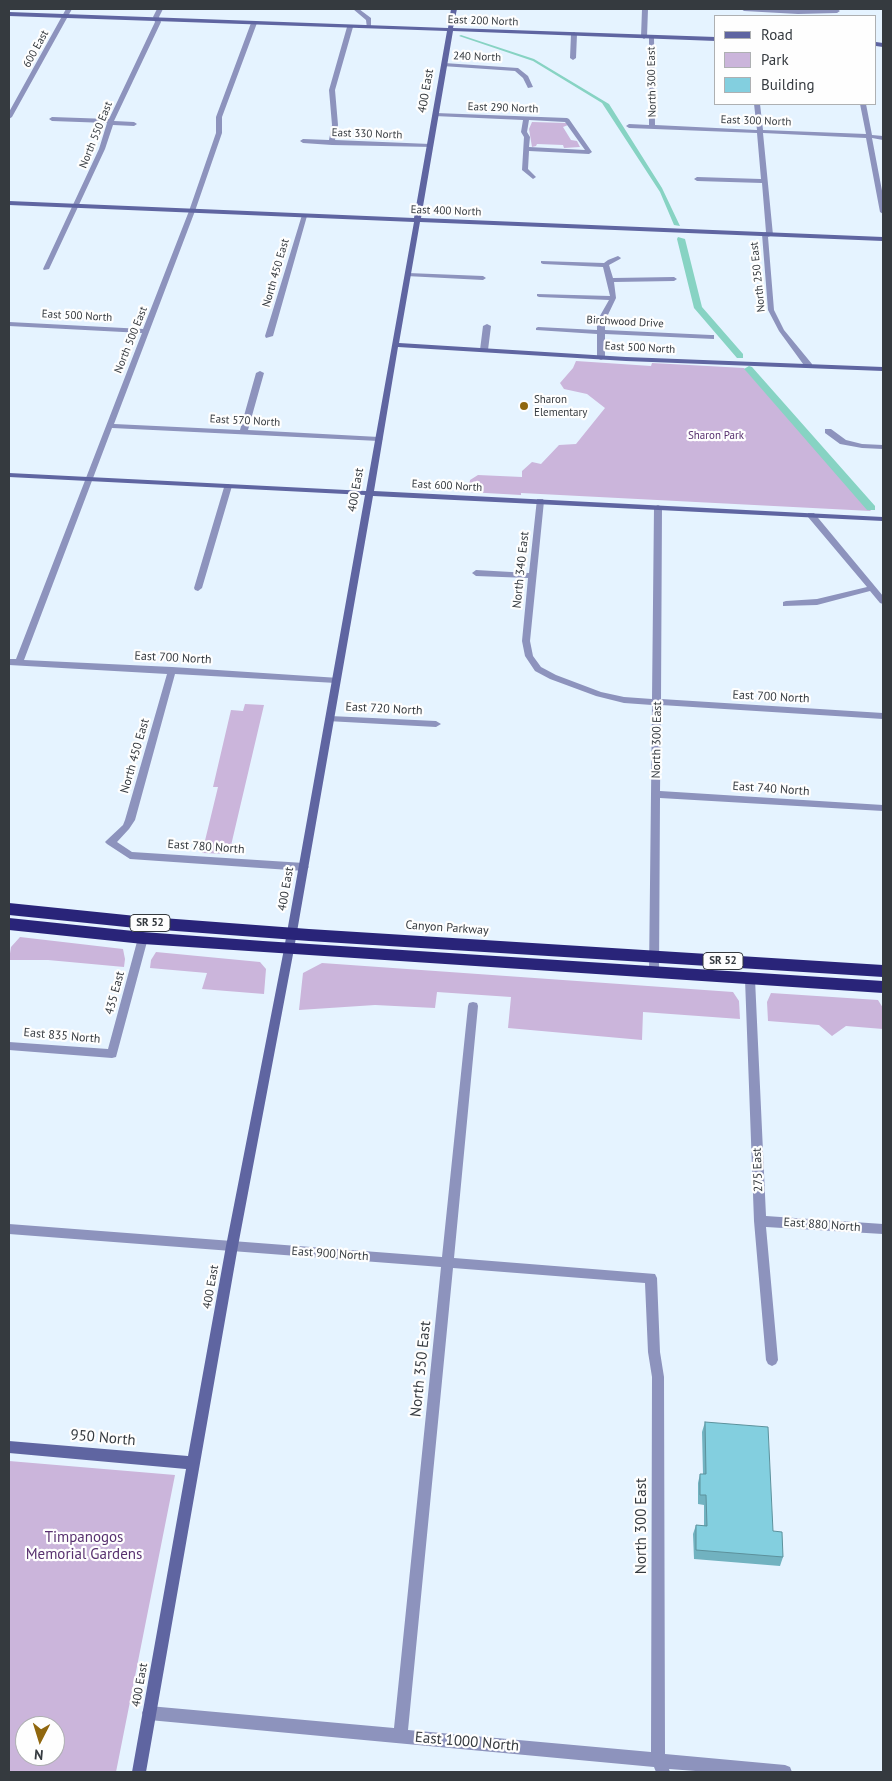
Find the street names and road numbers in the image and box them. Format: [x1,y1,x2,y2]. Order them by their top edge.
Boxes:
street label: East 200 North [447,13,519,29]
street label: 600 East [20,28,52,70]
street label: North 300 East [645,47,659,117]
street label: 240 North [453,50,501,64]
street label: 400 East [415,68,437,114]
street label: North 550 East [77,100,115,170]
street label: East 290 North [467,100,539,116]
street label: East 300 North [720,113,792,129]
street label: East 330 North [331,126,403,142]
street label: East 400 North [410,203,482,219]
street label: North 450 East [260,237,292,309]
street label: North 250 East [748,241,768,313]
street label: North 500 East [112,305,150,375]
street label: East 500 North [41,308,113,324]
street label: Birchwood Drive [586,313,664,331]
street label: East 500 North [604,340,676,356]
street label: East 570 North [209,413,281,429]
street label: 400 East [345,467,367,513]
street label: East 600 North [411,478,483,494]
street label: North 340 East [510,531,532,609]
street label: East 700 North [134,649,212,667]
street label: East 700 North [732,688,810,706]
street label: East 720 North [345,700,423,718]
street label: North 300 East [649,701,665,779]
street label: North 450 East [117,717,153,795]
street label: East 740 North [732,779,810,799]
street label: East 780 North [167,837,245,857]
street label: 400 East [275,866,297,912]
road number: SR 52 [130,914,170,931]
street label: Canyon Parkway [405,918,489,938]
road number: SR 52 [703,952,743,969]
street label: 435 East [102,970,128,1016]
street label: East 835 North [23,1025,101,1047]
street label: 275 East [750,1148,766,1192]
street label: East 880 North [783,1215,861,1235]
street label: East 900 North [291,1244,369,1264]
street label: 400 East [200,1264,222,1310]
street label: North 350 East [407,1320,435,1418]
street label: 950 North [70,1426,136,1450]
street label: North 300 East [633,1478,651,1574]
street label: 400 East [129,1662,151,1708]
street label: East 1000 North [414,1728,520,1756]

